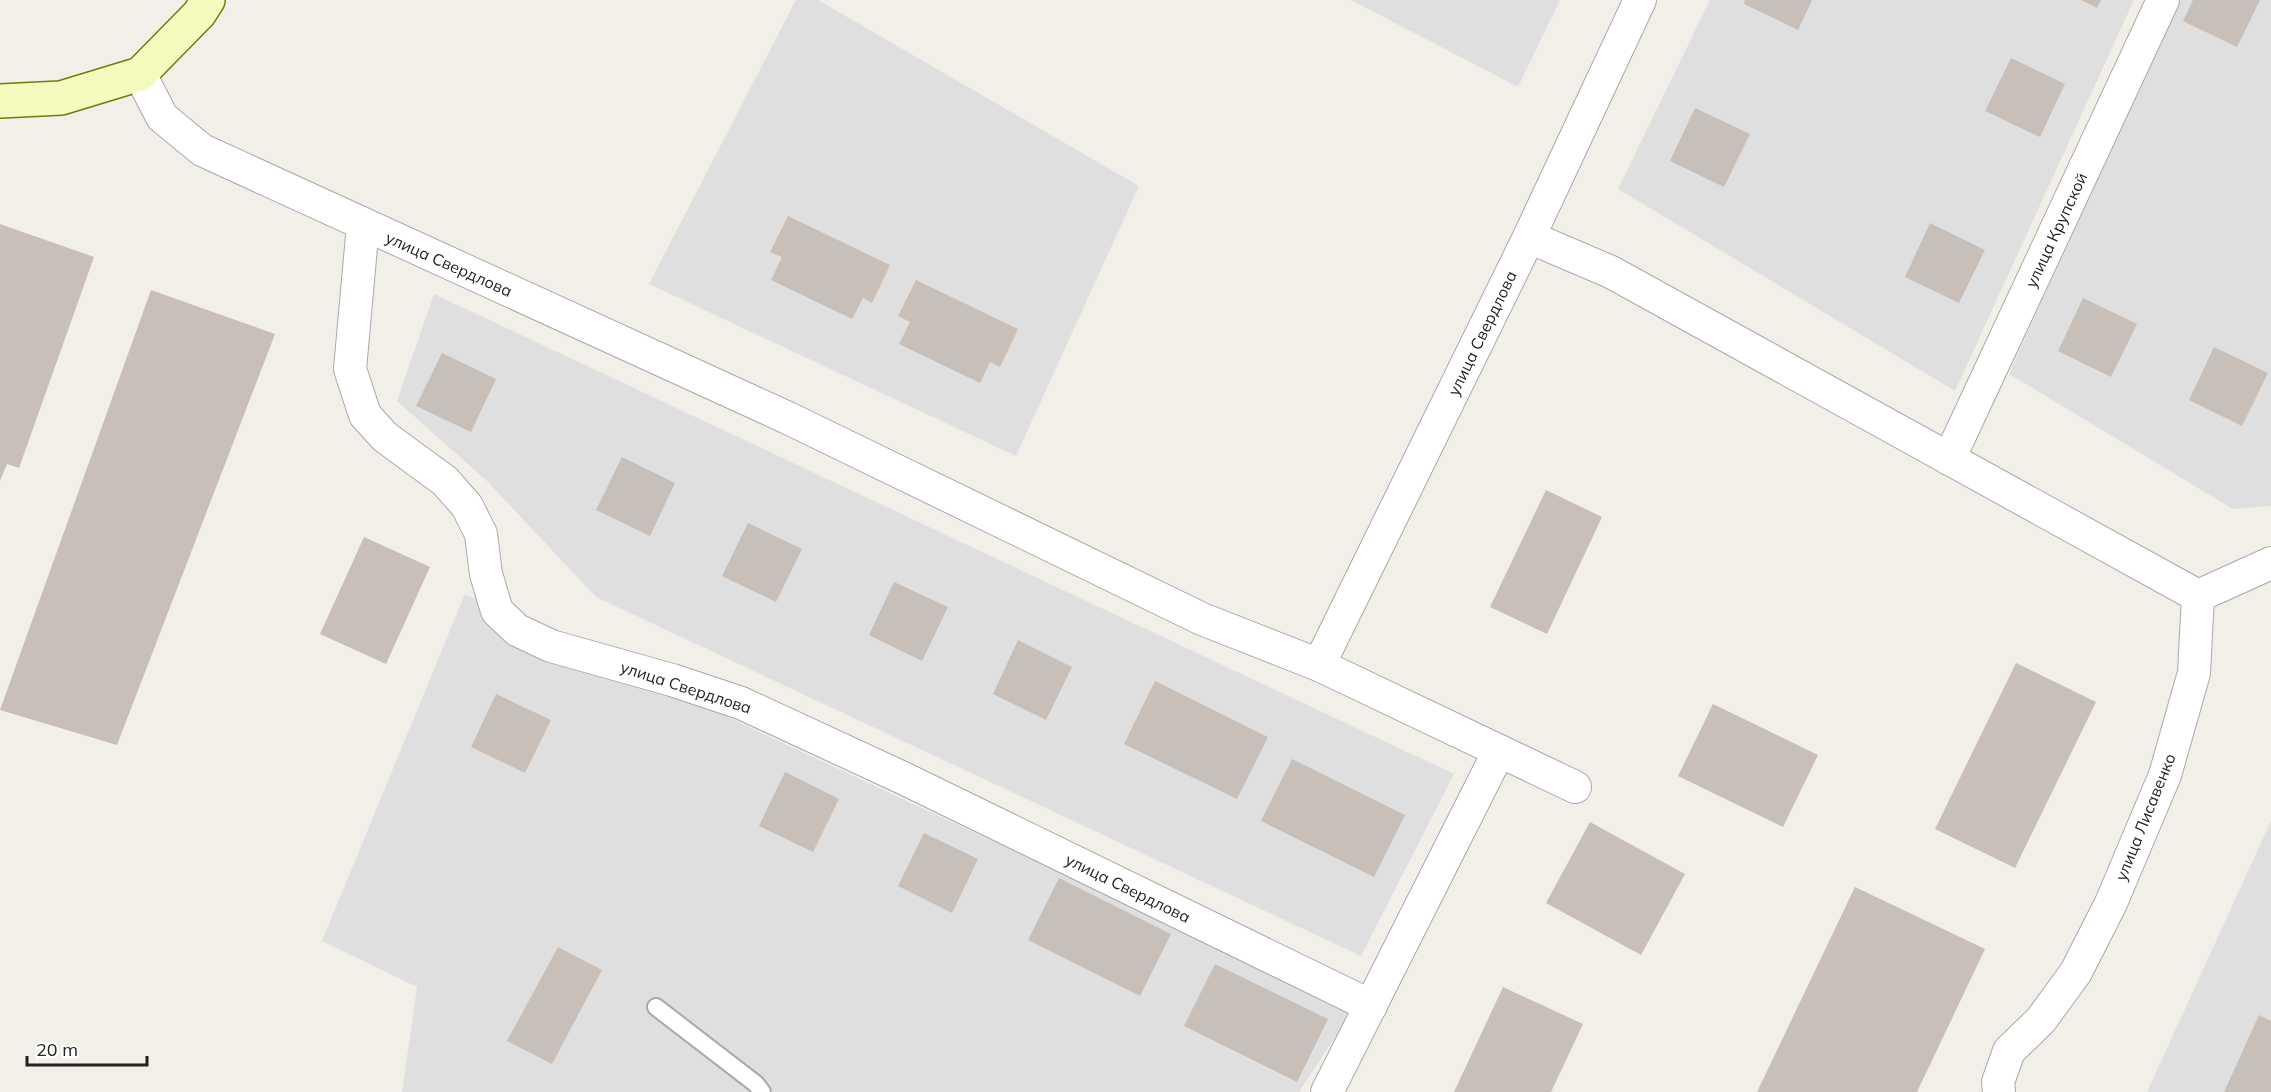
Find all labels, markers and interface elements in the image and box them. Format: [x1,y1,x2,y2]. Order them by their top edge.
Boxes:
street label: улица Крупской [2021,169,2091,291]
street label: улица Свердлова [383,227,515,301]
street label: улица Свердлова [1443,267,1521,399]
street label: улица Свердлова [618,656,754,718]
street label: улица Лисавенко [2110,750,2180,884]
street label: улица Свердлова [1062,849,1194,927]
scale bar [27,1029,147,1067]
text: 20 m [36,1038,78,1061]

